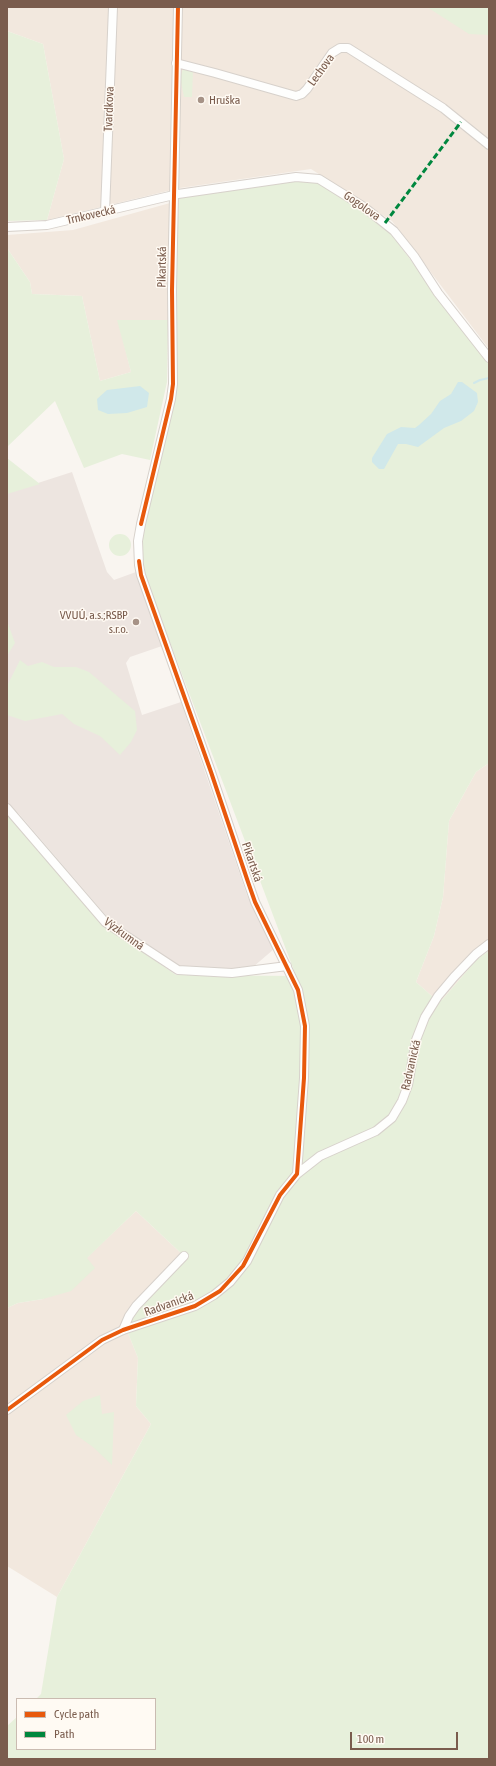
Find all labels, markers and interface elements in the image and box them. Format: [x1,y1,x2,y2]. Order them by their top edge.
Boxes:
street label: Lechova [305,51,337,89]
street label: Tvardkova [101,86,117,132]
place label: Hruška [209,93,240,107]
marker: Hruška [196,95,206,105]
street label: Gogolova [341,188,383,224]
street label: Trnkovecká [65,202,117,228]
street label: Pikartská [154,246,170,288]
place label: VVUÚ, a.s.;RSBP s.r.o. [60,608,128,636]
marker: VVUÚ, a.s.;RSBP s.r.o. [131,617,141,627]
street label: Pikartská [238,840,266,884]
street label: Výzkumná [101,915,147,953]
street label: Radvanická [398,1038,424,1092]
street label: Radvanická [142,1288,196,1320]
legend [16,1698,156,1750]
text: Cycle path [54,1707,99,1721]
scale bar [352,1724,460,1750]
text: Path [54,1727,75,1741]
text: 100 m [357,1732,384,1746]

